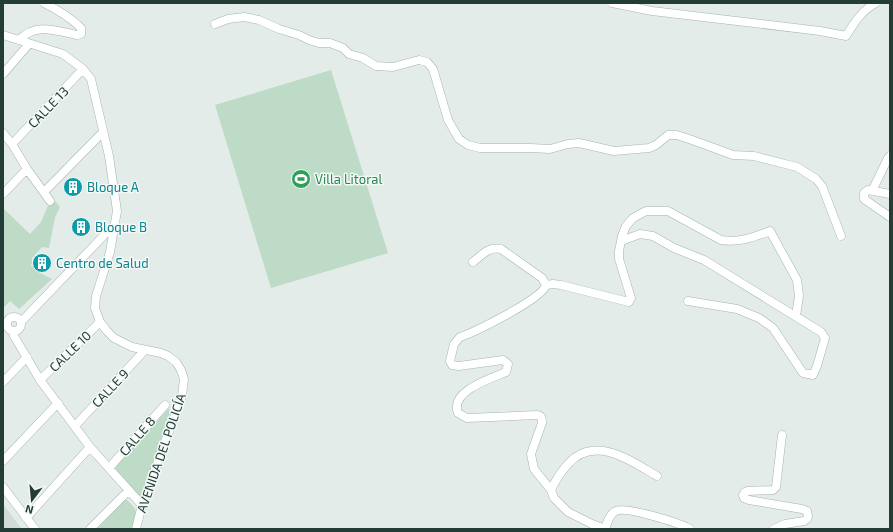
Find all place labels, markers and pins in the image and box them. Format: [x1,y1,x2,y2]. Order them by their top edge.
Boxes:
sports icon: Villa Litoral [290,168,312,190]
place label: Villa Litoral [315,171,382,187]
building icon: Bloque A [62,176,84,198]
place label: Bloque A [87,179,139,195]
building icon: Bloque B [70,216,92,238]
place label: Bloque B [95,219,147,235]
building icon: Centro de Salud [31,252,53,274]
place label: Centro de Salud [56,255,149,271]

